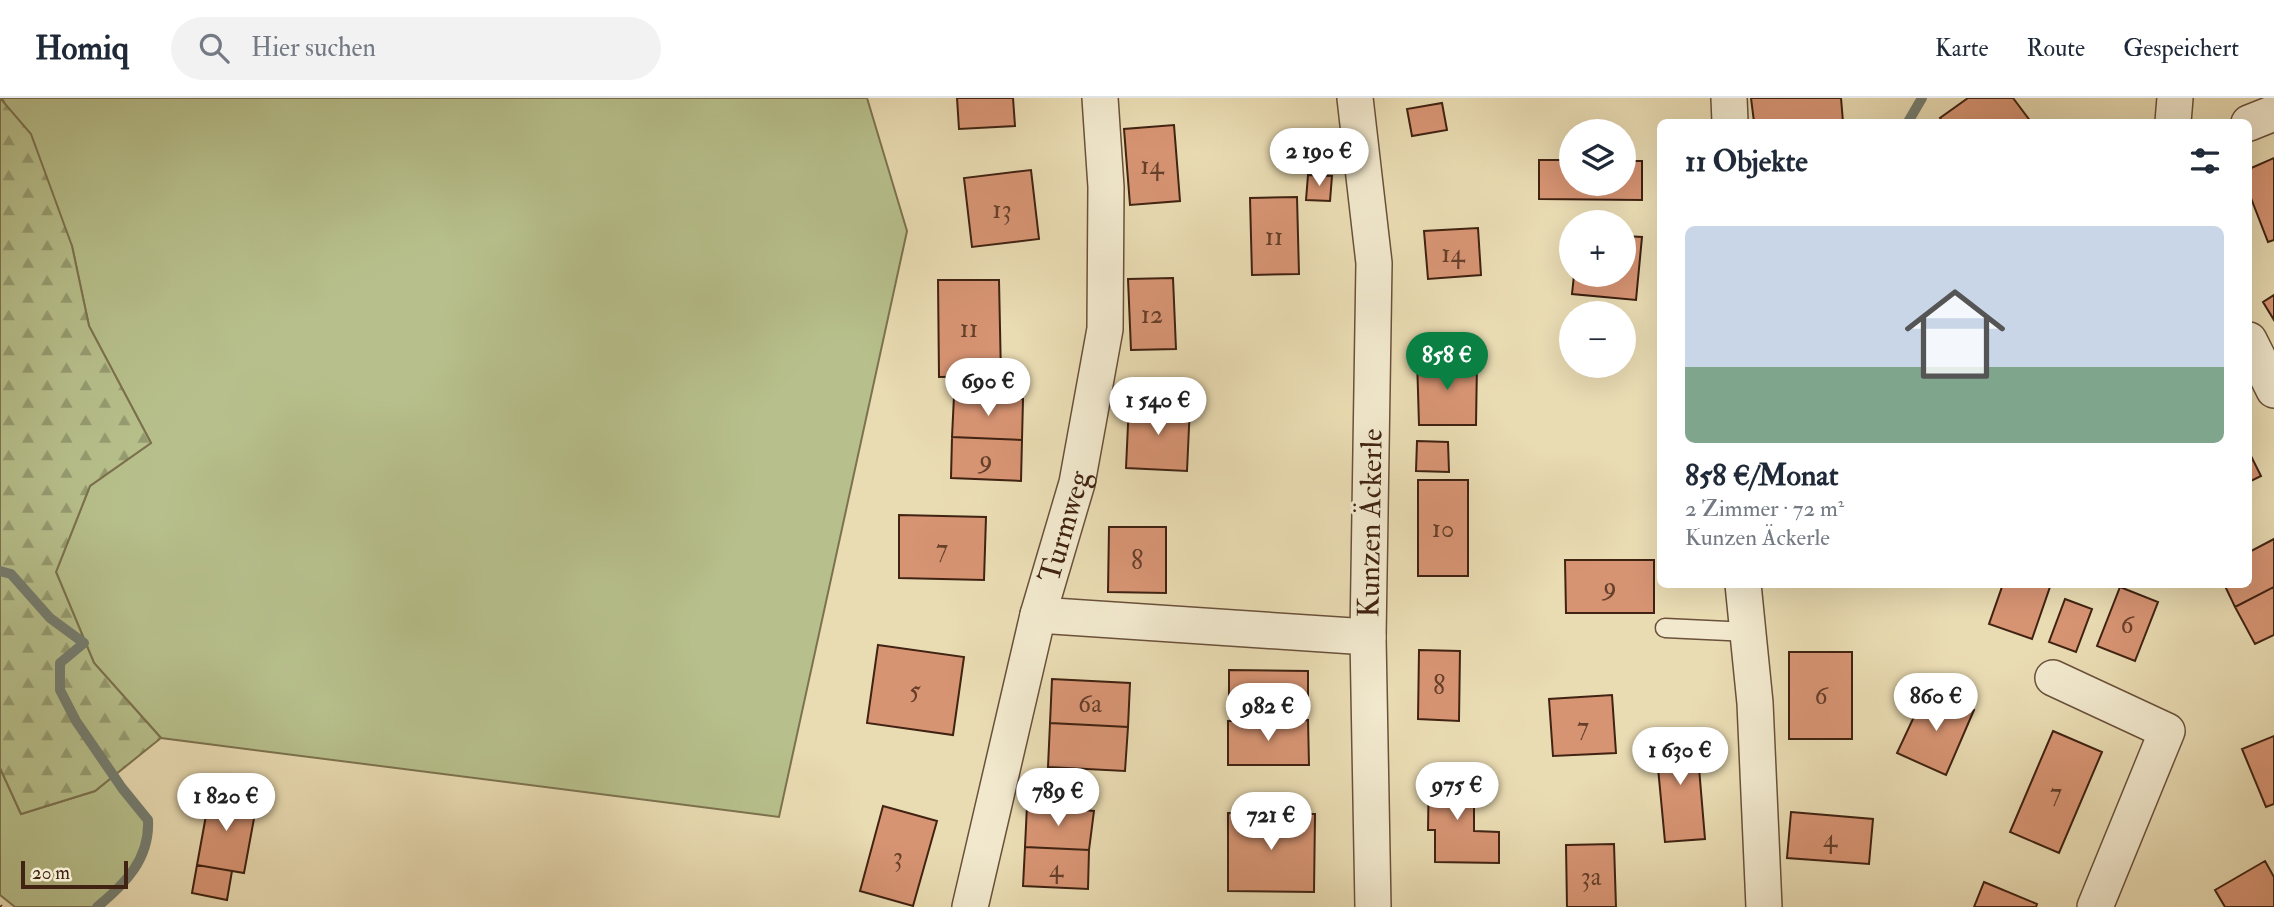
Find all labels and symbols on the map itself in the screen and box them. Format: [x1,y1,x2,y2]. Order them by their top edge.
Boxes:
pin: 2 190 € [1254,129,1384,188]
house number: 14 [1140,150,1165,182]
house number: 13 [992,194,1012,226]
house number: 11 [1265,221,1283,253]
house number: 14 [1441,238,1466,270]
house number: 12 [1141,299,1163,331]
house number: 11 [960,313,978,345]
pin: 858 € [1398,332,1496,392]
pin: 690 € [939,358,1037,418]
pin: 1 540 € [1093,378,1223,437]
street label: Kunzen Äckerle [1350,428,1391,618]
house number: 9 [977,444,993,476]
street label: Turmweg [1031,467,1098,587]
house number: 10 [1432,513,1454,545]
house number: 7 [936,533,948,565]
house number: 8 [1131,545,1143,577]
house number: 9 [1601,571,1617,603]
house number: 6 [2120,609,2135,641]
house number: 8 [1433,670,1445,702]
pin: 860 € [1887,674,1985,733]
house number: 5 [909,675,921,707]
house number: 6 [1814,680,1829,712]
pin: 982 € [1219,684,1317,743]
house number: 6a [1078,688,1102,720]
house number: 7 [1577,711,1589,743]
pin: 1 630 € [1615,728,1745,787]
pin: 975 € [1408,762,1506,822]
pin: 789 € [1009,768,1107,828]
pin: 1 820 € [161,774,291,833]
house number: 7 [2050,777,2062,809]
pin: 721 € [1222,792,1320,852]
house number: 4 [1823,823,1838,855]
house number: 3 [893,841,903,873]
house number: 4 [1049,853,1064,885]
scale bar [21,858,128,890]
house number: 3a [1581,861,1602,893]

